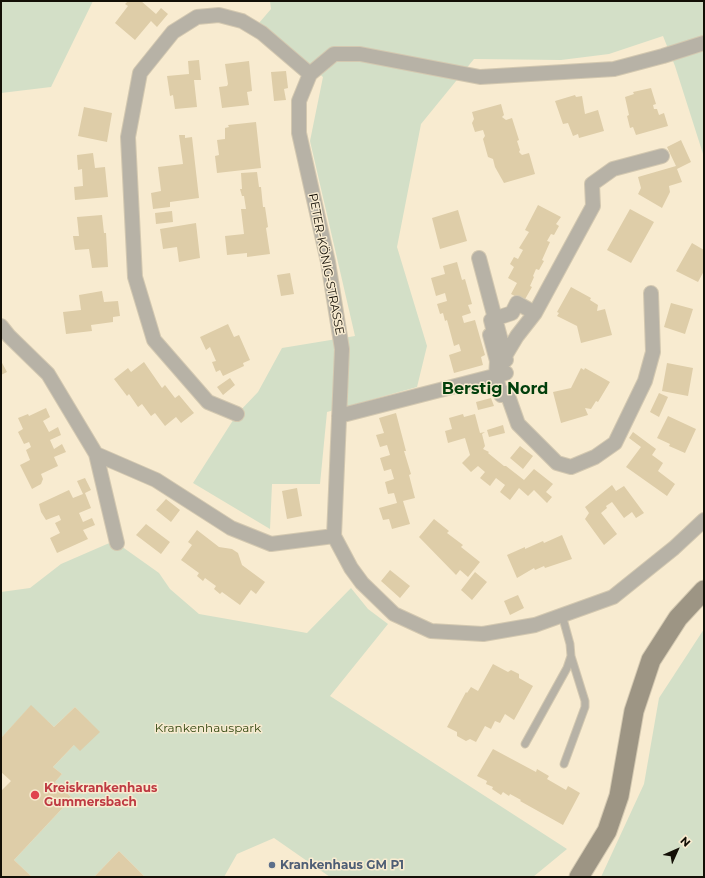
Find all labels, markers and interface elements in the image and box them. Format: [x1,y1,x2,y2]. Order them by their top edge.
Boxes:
street label: PETER-KÖNIG-STRASSE [305,192,347,336]
district label: Berstig Nord [442,379,548,399]
park label: Krankenhauspark [155,721,261,735]
place label: Kreiskrankenhaus Gummersbach [44,781,157,809]
marker: Kreiskrankenhaus Gummersbach [29,789,41,801]
north arrow [657,830,697,870]
text: N [677,833,694,850]
place label: Krankenhaus GM P1 [280,858,404,872]
marker: Krankenhaus GM P1 [267,860,277,870]

